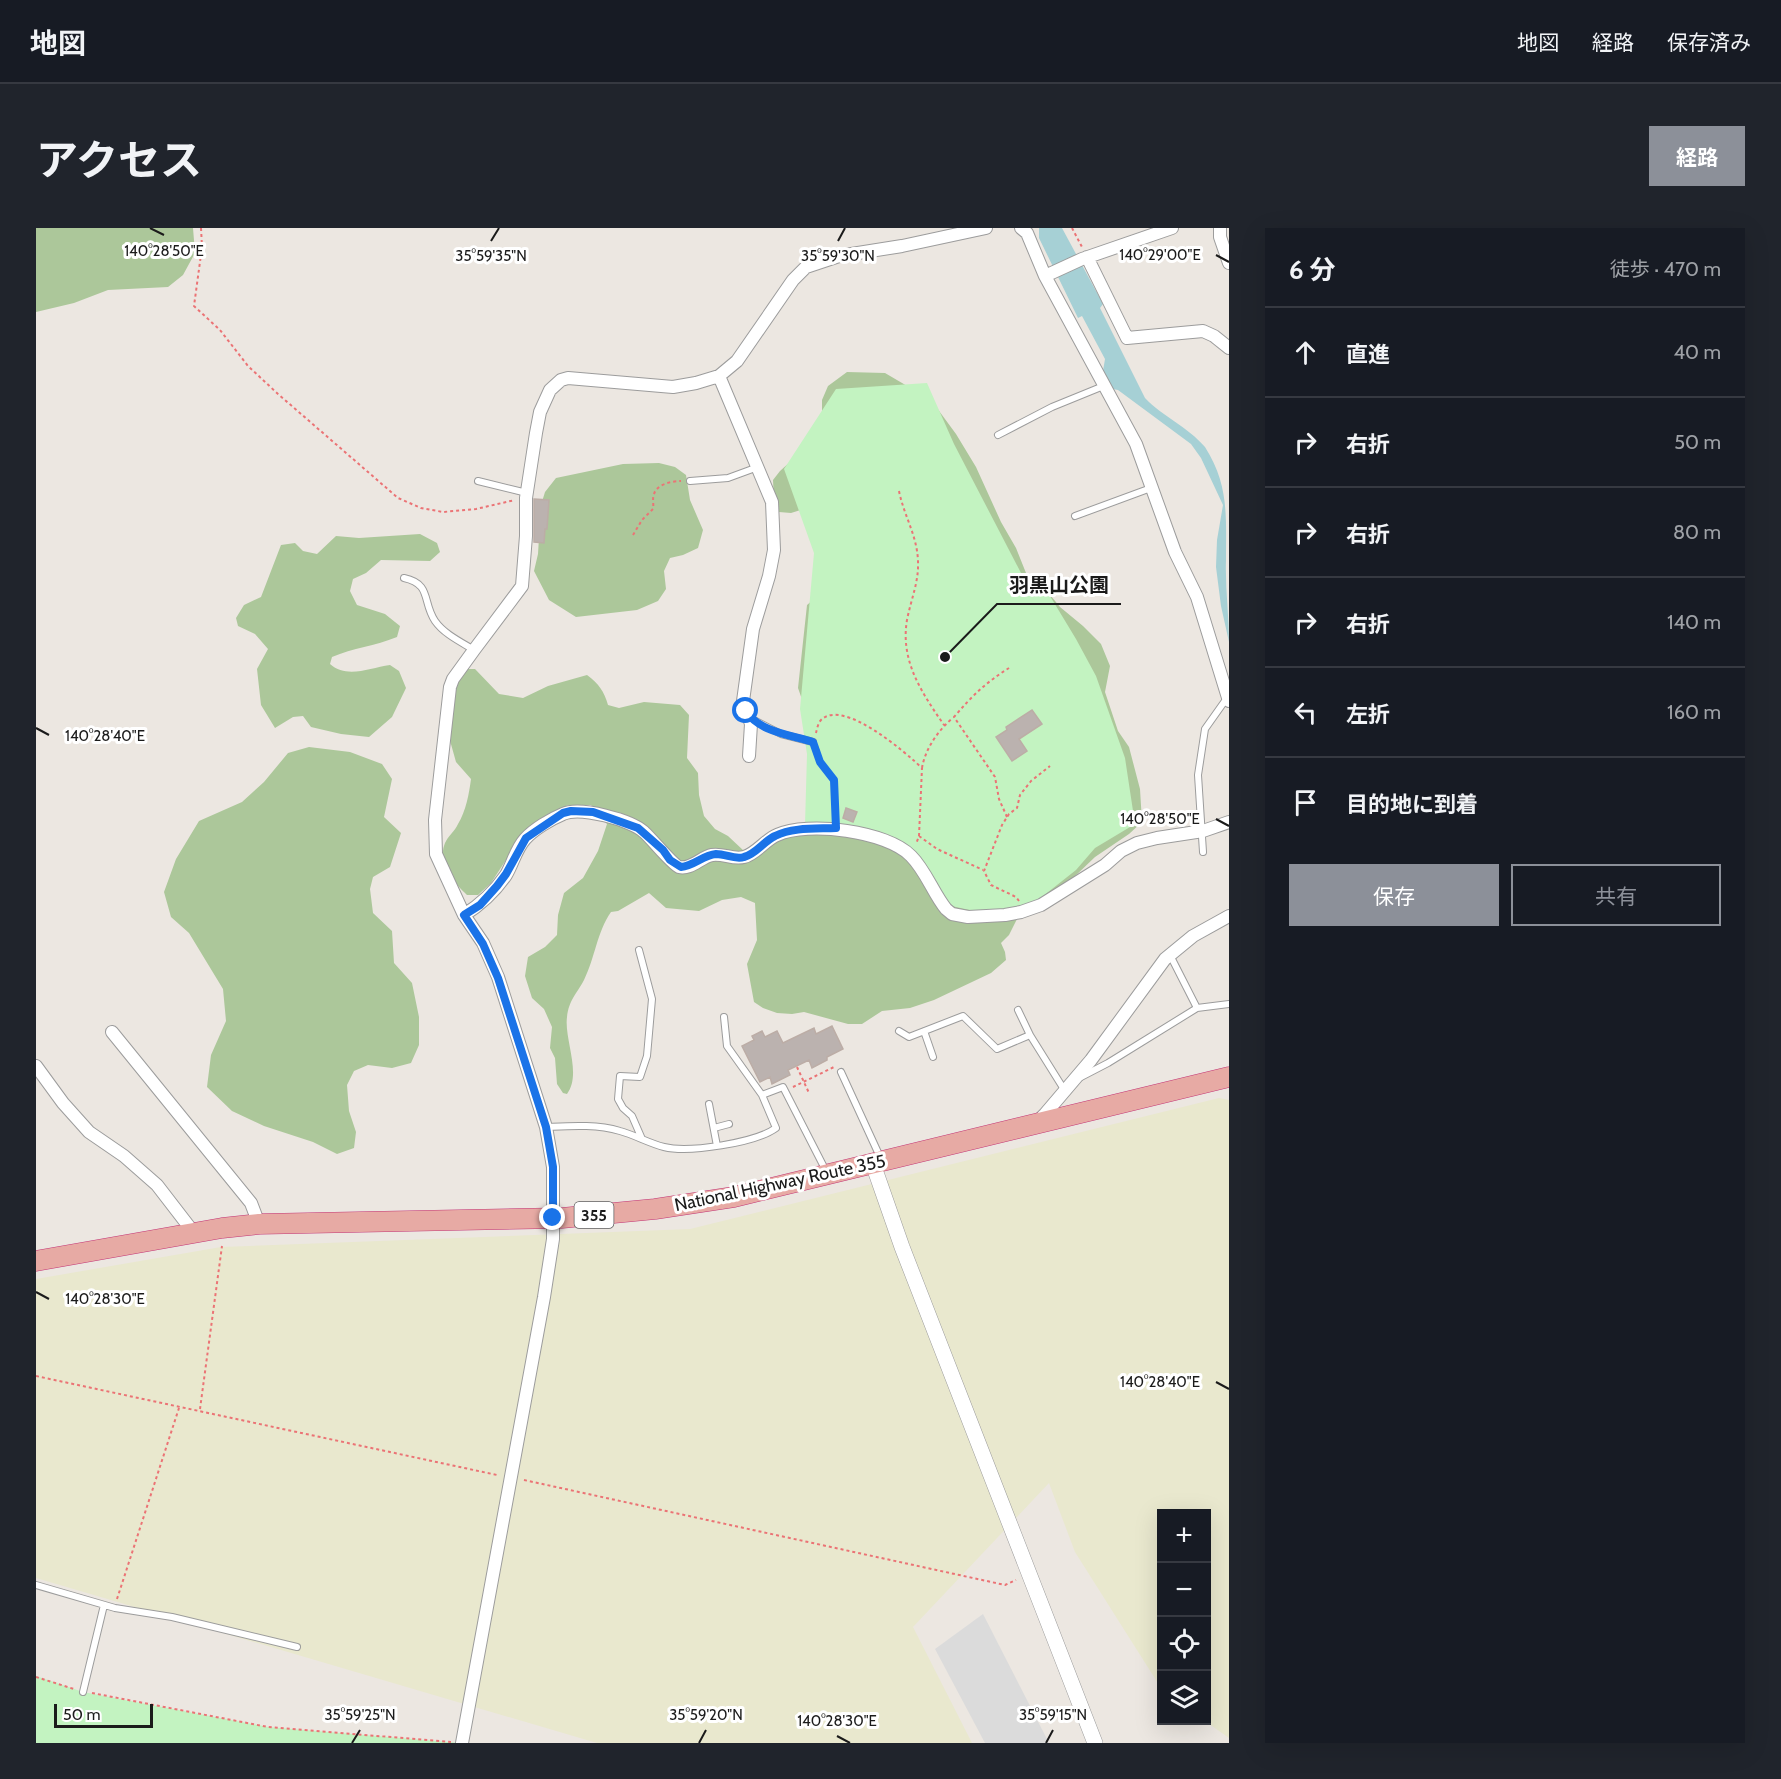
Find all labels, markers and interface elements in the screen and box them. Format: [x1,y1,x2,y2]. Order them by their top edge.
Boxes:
text: 地図 [30,26,86,60]
text: 地図 [1517,30,1559,55]
text: 経路 [1592,30,1634,55]
text: 保存済み [1667,30,1751,55]
button: 経路 [1649,126,1745,186]
text: アクセス [36,134,202,186]
text: 140°28'50"E [124,242,204,260]
text: 140°29'00"E [1119,246,1201,264]
text: 35°59'35"N [455,247,527,265]
text: 35°59'30"N [801,247,875,265]
text: 6 分 [1289,254,1335,286]
text: 徒歩 · 470 m [1610,257,1721,281]
icon: ahead [1289,336,1322,369]
text: 40 m [1673,340,1721,364]
text: 直進 [1346,341,1390,368]
icon: right [1289,426,1322,459]
text: 50 m [1674,430,1721,454]
text: 右折 [1346,431,1390,458]
icon: right [1289,516,1322,549]
text: 80 m [1673,520,1721,544]
text: 右折 [1346,521,1390,548]
callout: 羽黒山公園 [997,566,1121,604]
text: 羽黒山公園 [1009,573,1109,597]
icon: right [1289,606,1322,639]
text: 140 m [1667,610,1721,634]
text: 右折 [1346,611,1390,638]
icon: left [1289,696,1322,729]
route start [732,697,758,723]
text: 160 m [1667,700,1721,724]
text: 左折 [1346,701,1390,728]
text: 140°28'40"E [65,727,145,745]
icon: arrive [1289,786,1322,819]
text: 目的地に到着 [1346,791,1478,818]
text: 140°28'50"E [1120,810,1200,828]
button: 保存 [1289,864,1499,926]
button: 共有 [1511,864,1721,926]
street label: National Highway Route 355 [672,1150,888,1216]
road number: 355 [574,1202,614,1228]
route end [539,1204,565,1230]
text: 140°28'30"E [65,1290,145,1308]
text: 140°28'40"E [1120,1373,1200,1391]
map controls [1157,1509,1211,1725]
button: + [1157,1509,1211,1563]
button: − [1157,1563,1211,1617]
button: locate [1157,1617,1211,1671]
button: layers [1157,1671,1211,1725]
scale bar [54,1701,153,1728]
text: 50 m [63,1705,100,1724]
text: 35°59'25"N [324,1706,396,1724]
text: 35°59'20"N [669,1706,743,1724]
text: 35°59'15"N [1019,1706,1087,1724]
text: 140°28'30"E [797,1712,877,1730]

